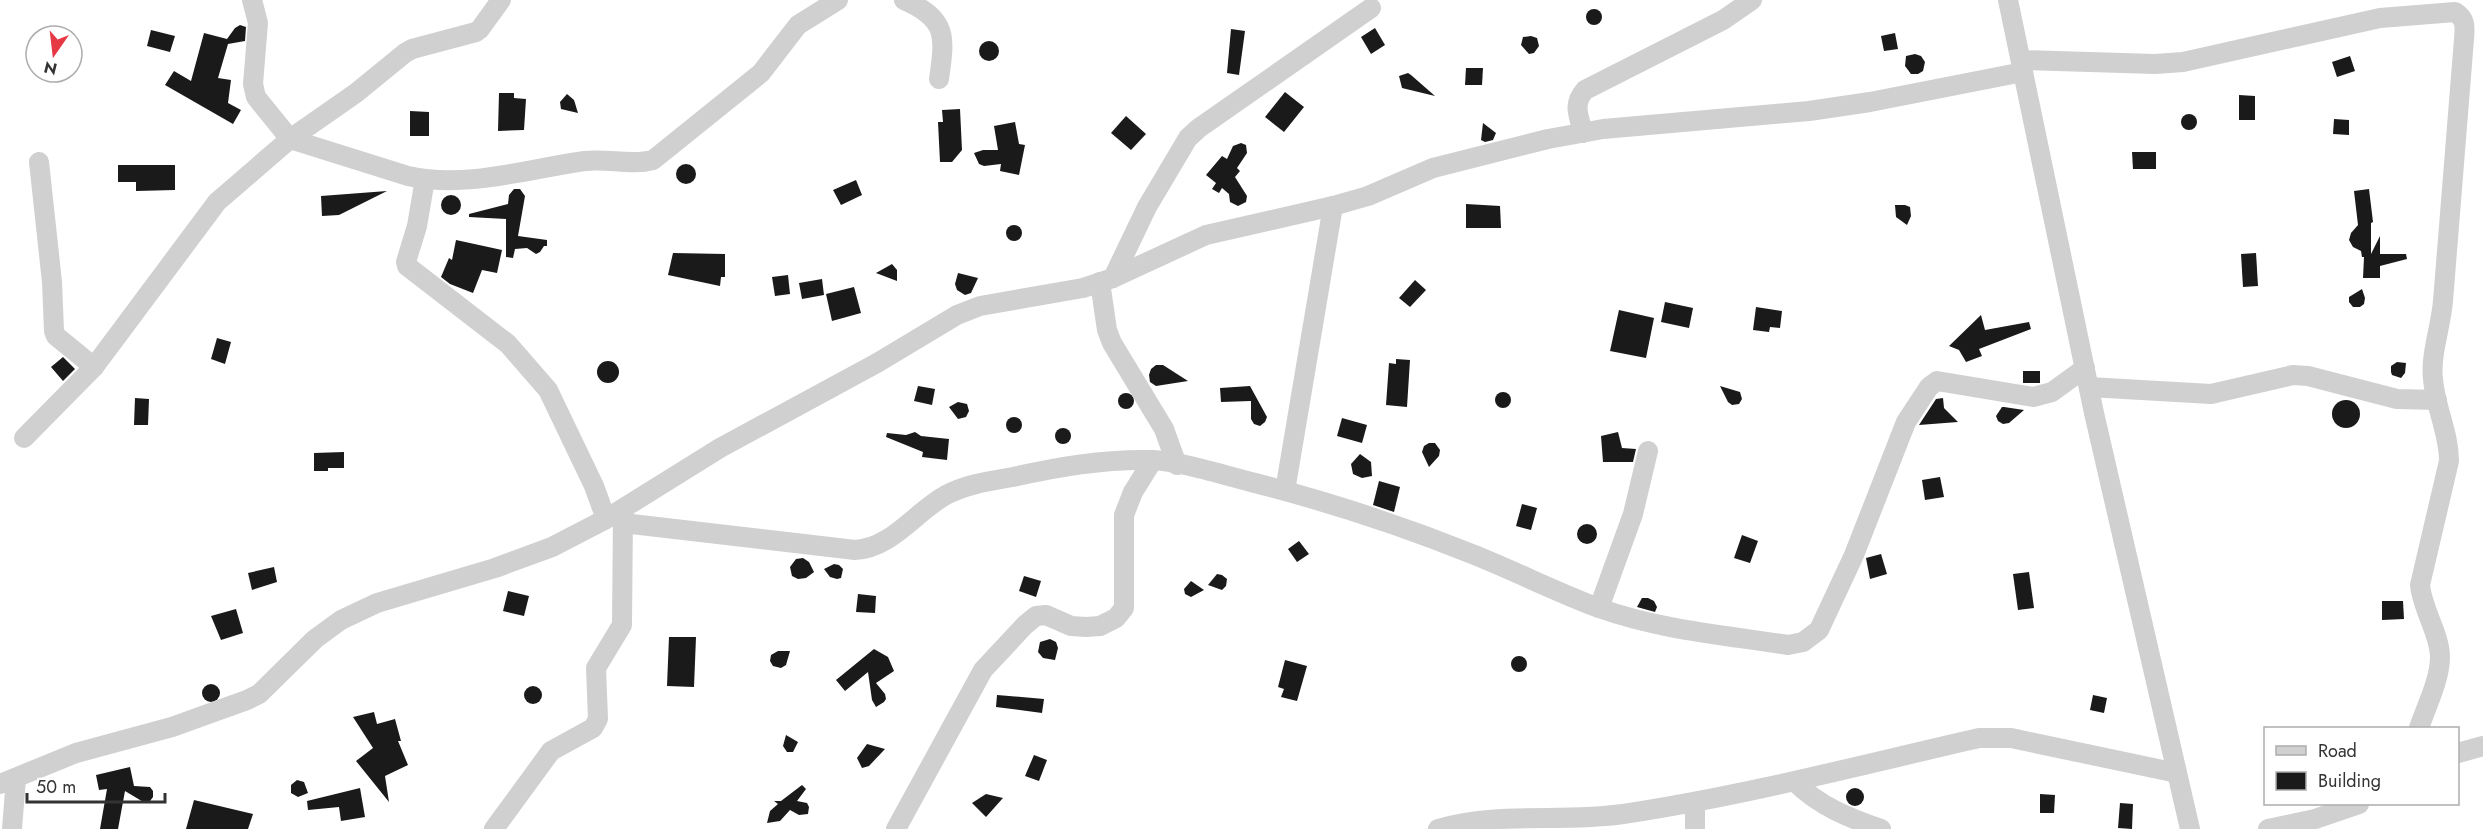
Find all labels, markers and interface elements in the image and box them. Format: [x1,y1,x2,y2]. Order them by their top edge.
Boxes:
north arrow [24,24,84,84]
text: N [42,55,59,81]
legend [2264,727,2459,805]
text: Road [2318,738,2357,764]
scale bar [27,766,165,804]
text: Building [2318,768,2381,794]
text: 50 m [36,774,76,800]

